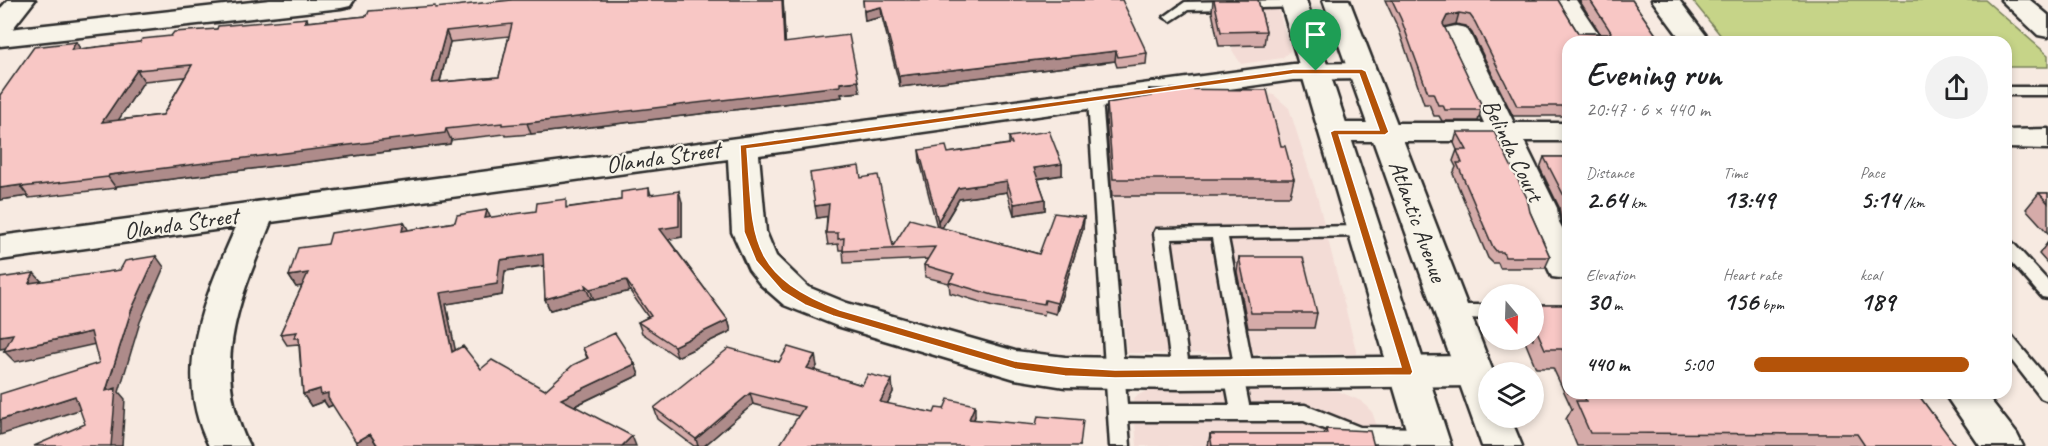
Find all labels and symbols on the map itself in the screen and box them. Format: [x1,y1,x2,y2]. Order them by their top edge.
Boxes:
pin [1290,9,1341,71]
street label: Belinda Court [1475,94,1552,208]
street label: Olanda Street [604,134,725,180]
street label: Atlantic Avenue [1382,156,1455,288]
street label: Olanda Street [122,200,243,246]
north arrow [1478,284,1544,350]

